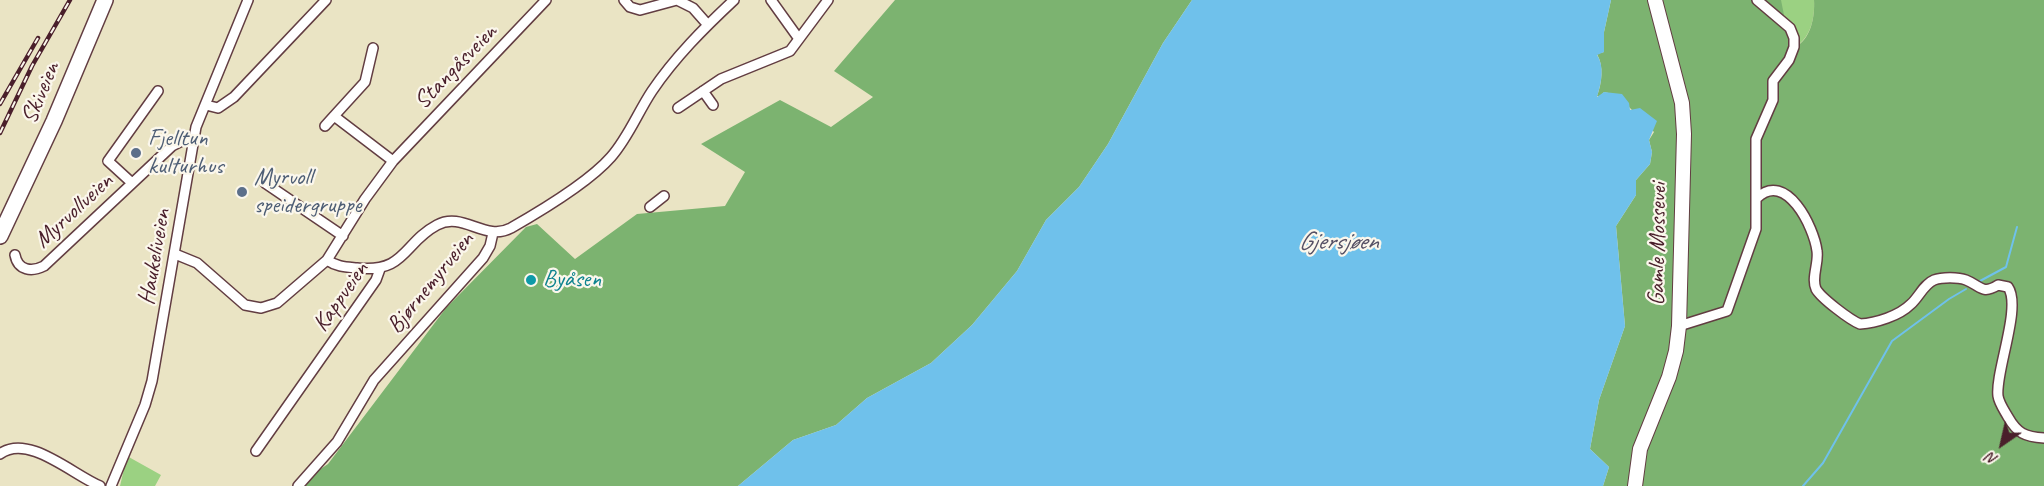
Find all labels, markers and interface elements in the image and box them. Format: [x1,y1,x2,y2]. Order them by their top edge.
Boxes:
street label: Stangåsveien [408,18,504,116]
street label: Skiveien [15,58,67,128]
place label: Fjelltun kulturhus [148,125,223,181]
marker: Fjelltun kulturhus [129,146,143,160]
place label: Myrvoll speidergruppe [254,164,361,220]
street label: Myrvollveien [29,167,119,255]
street label: Gamle Mossevei [1643,182,1673,306]
marker: Myrvoll speidergruppe [235,185,249,199]
street label: Haukeliveien [132,207,178,307]
street label: Bjørnemyrveien [381,226,481,340]
water label: Gjersjøen [1298,226,1378,258]
street label: Kappveien [307,257,375,337]
place label: Byåsen [543,266,601,294]
marker: Byåsen [524,273,538,287]
north arrow [1972,414,2032,474]
text: N [1982,448,2002,470]

